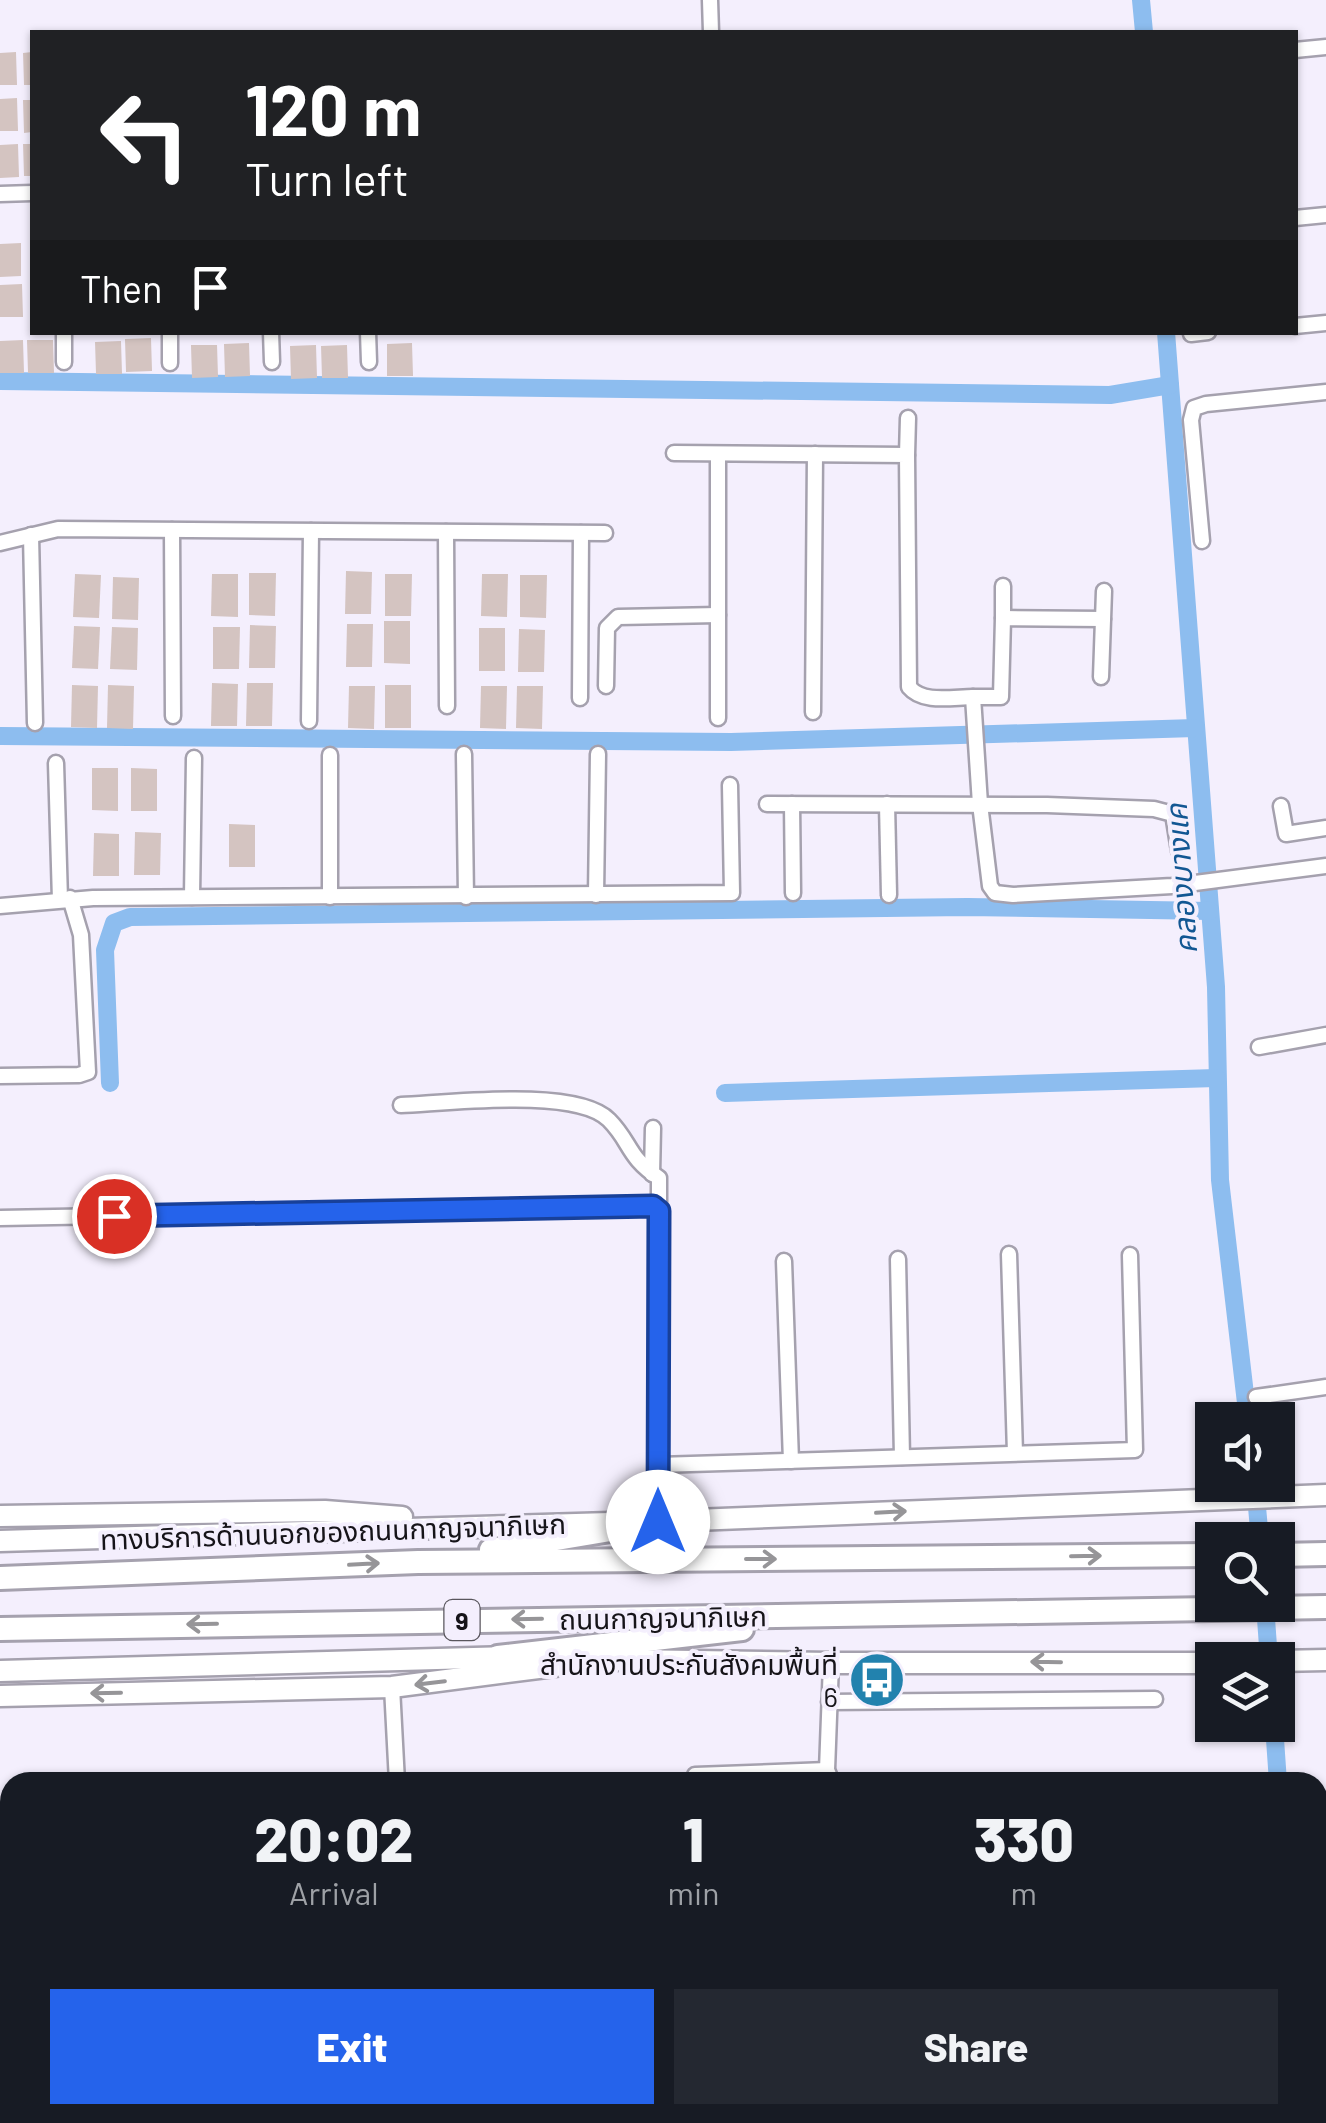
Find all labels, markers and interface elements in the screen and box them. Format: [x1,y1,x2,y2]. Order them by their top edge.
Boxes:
text: 120 m [245,66,421,150]
icon: left [80,70,210,200]
text: Turn left [245,151,409,205]
icon: arrive [183,260,238,315]
text: Then [80,265,163,311]
water label: คลองบางแค [1157,801,1203,955]
pin [72,1174,157,1259]
icon: arrive [87,1189,142,1244]
map controls [1195,1402,1295,1742]
button: sound [1195,1402,1295,1502]
position arrow [606,1470,710,1574]
one-way arrow [874,1502,906,1521]
street label: ทางบริการด้านนอกของถนนกาญจนาภิเษก [100,1506,566,1556]
button: search [1195,1522,1295,1622]
one-way arrow [1068,1546,1101,1566]
one-way arrow [744,1550,776,1568]
one-way arrow [347,1554,379,1573]
street label: ถนนกาญจนาภิเษก [559,1598,767,1636]
road number: 9 [444,1600,480,1640]
one-way arrow [511,1610,544,1628]
one-way arrow [186,1614,218,1634]
button: layers [1195,1642,1295,1742]
place label: สำนักงานประกันสังคมพื้นที่ 6 [540,1646,838,1713]
bus stop icon: สำนักงานประกันสังคมพื้นที่ 6 [847,1650,907,1710]
one-way arrow [1031,1652,1064,1672]
one-way arrow [415,1674,447,1693]
one-way arrow [90,1684,122,1703]
text: 20:02 [254,1802,413,1874]
text: 1 [683,1802,704,1874]
text: 330 [974,1802,1074,1874]
text: Arrival [289,1873,379,1911]
text: min [668,1873,719,1911]
text: m [1010,1873,1037,1911]
button: Exit [50,1989,654,2104]
button: Share [674,1989,1278,2104]

